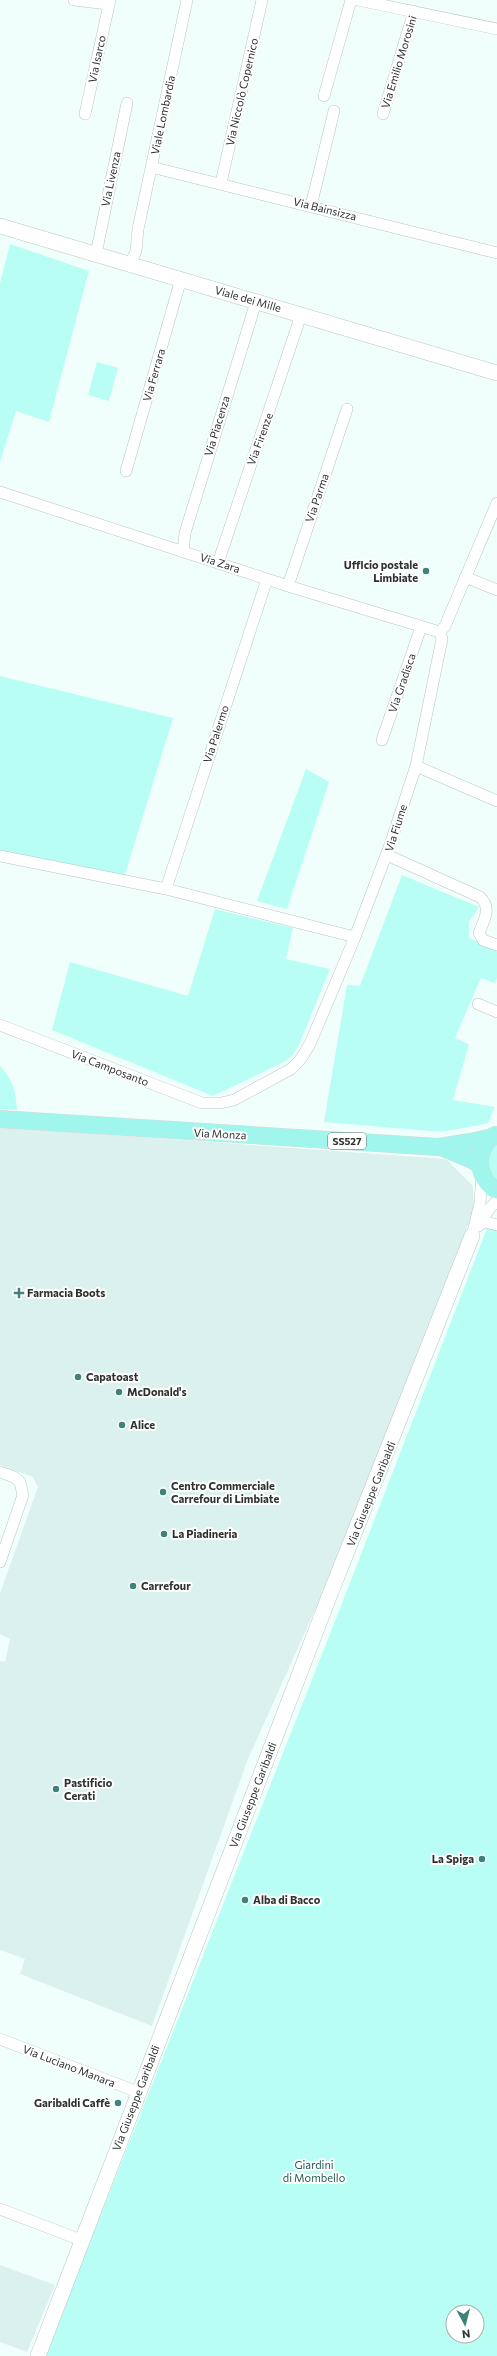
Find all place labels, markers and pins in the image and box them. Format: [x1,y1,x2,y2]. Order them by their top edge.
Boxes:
place label: Ufficio postale Limbiate [344,558,418,584]
marker: Ufficio postale Limbiate [421,566,431,576]
place label: Farmacia Boots [27,1286,105,1299]
marker: Farmacia Boots [14,1288,24,1298]
place label: Capatoast [86,1370,139,1383]
marker: Capatoast [73,1372,83,1382]
place label: McDonald's [127,1385,187,1398]
marker: McDonald's [114,1387,124,1397]
place label: Alice [130,1418,155,1431]
marker: Alice [117,1420,127,1430]
place label: Centro Commerciale Carrefour di Limbiate [171,1479,279,1505]
marker: Centro Commerciale Carrefour di Limbiate [158,1487,168,1497]
place label: La Piadineria [172,1527,238,1540]
marker: La Piadineria [159,1529,169,1539]
place label: Carrefour [141,1579,191,1592]
marker: Carrefour [128,1581,138,1591]
place label: Pastificio Cerati [64,1776,113,1802]
marker: Pastificio Cerati [51,1784,61,1794]
place label: La Spiga [432,1852,474,1865]
marker: La Spiga [477,1854,487,1864]
place label: Alba di Bacco [253,1893,321,1906]
marker: Alba di Bacco [240,1895,250,1905]
place label: Garibaldi Caffè [34,2096,110,2109]
marker: Garibaldi Caffè [113,2098,123,2108]

